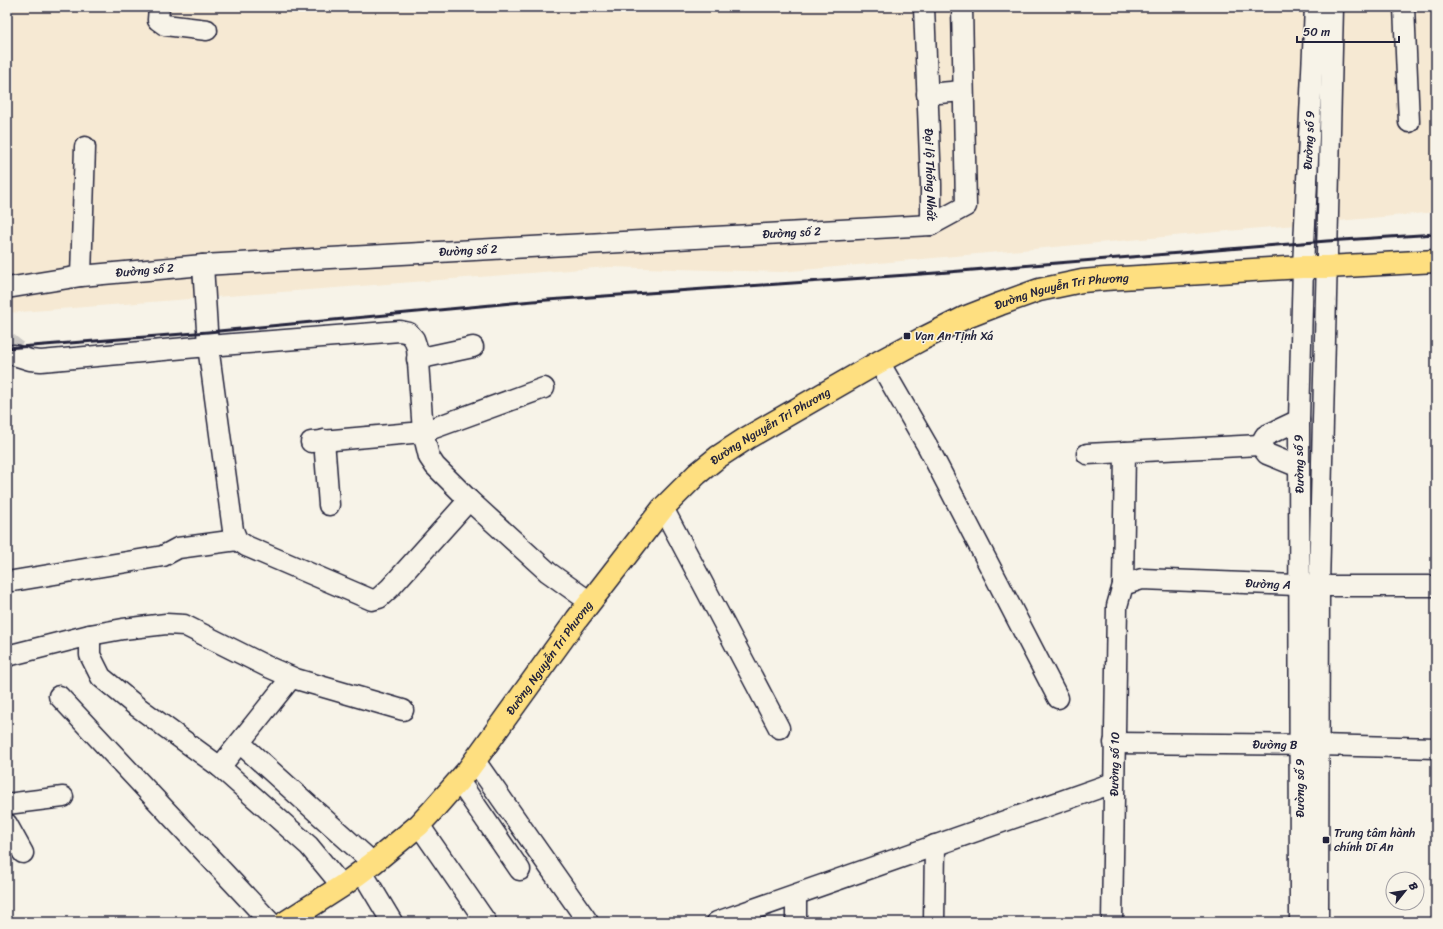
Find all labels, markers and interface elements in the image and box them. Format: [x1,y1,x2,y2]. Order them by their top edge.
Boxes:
scale bar [1297,18,1399,44]
text: 50 m [1303,21,1330,43]
street label: Đường số 9 [1297,110,1321,170]
street label: Đại lộ Thống Nhất [918,128,942,221]
street label: Đường số 2 [762,220,822,245]
street label: Đường số 2 [438,238,498,263]
street label: Đường số 2 [115,257,175,284]
street label: Đường Nguyễn Tri Phương [991,267,1129,316]
place label: Vạn An Tịnh Xá [915,325,993,347]
marker: Vạn An Tịnh Xá [902,331,912,341]
street label: Đường Nguyễn Tri Phương [705,381,835,471]
street label: Đường số 9 [1287,434,1311,494]
street label: Đường A [1245,572,1291,596]
street label: Đường Nguyễn Tri Phương [500,596,599,720]
street label: Đường số 10 [1103,731,1126,796]
street label: Đường B [1252,733,1298,756]
street label: Đường số 9 [1289,759,1311,817]
place label: Trung tâm hành chính Dĩ An [1334,822,1415,858]
marker: Trung tâm hành chính Dĩ An [1321,835,1331,845]
north arrow [1385,871,1425,911]
text: B [1403,878,1423,894]

